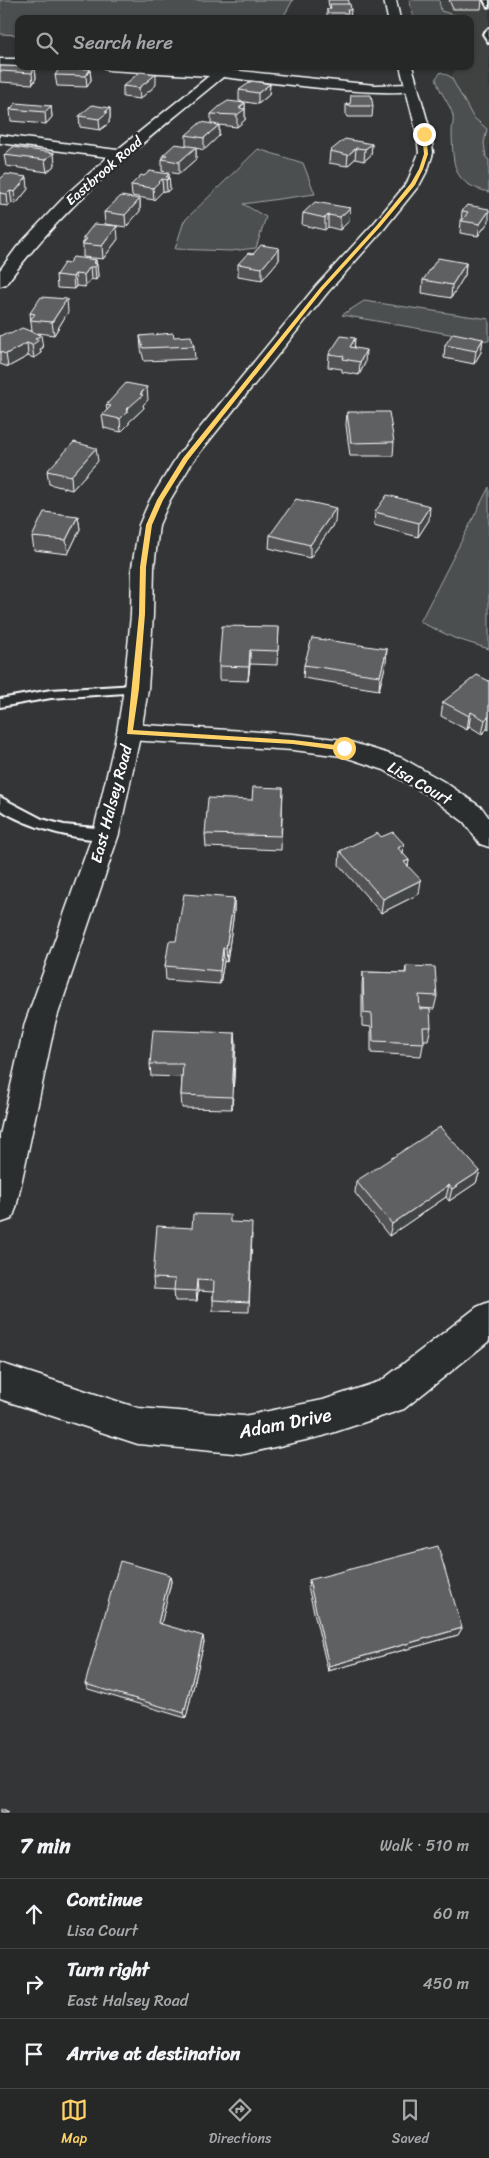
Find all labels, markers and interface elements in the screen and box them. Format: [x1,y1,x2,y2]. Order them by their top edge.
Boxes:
search box [15,15,474,70]
text: Search here [73,26,173,59]
icon: search [33,29,61,57]
route end [413,123,436,146]
street label: Eastbrook Road [60,129,150,212]
route start [333,737,356,760]
street label: East Halsey Road [81,740,141,866]
street label: Lisa Court [382,753,458,814]
street label: Adam Drive [235,1398,334,1448]
text: 7 min [20,1827,71,1865]
text: Walk · 510 m [380,1831,469,1860]
text: Continue [67,1883,143,1916]
text: 60 m [433,1899,469,1928]
icon: ahead [20,1900,48,1928]
text: Lisa Court [67,1916,138,1945]
text: Turn right [67,1953,149,1986]
text: 450 m [423,1969,469,1998]
icon: right [20,1970,48,1998]
text: East Halsey Road [67,1986,188,2015]
text: Arrive at destination [67,2037,240,2070]
icon: arrive [20,2040,48,2068]
tab: Map [60,2096,88,2151]
tab: Directions [209,2096,271,2151]
tab: Saved [392,2096,429,2151]

